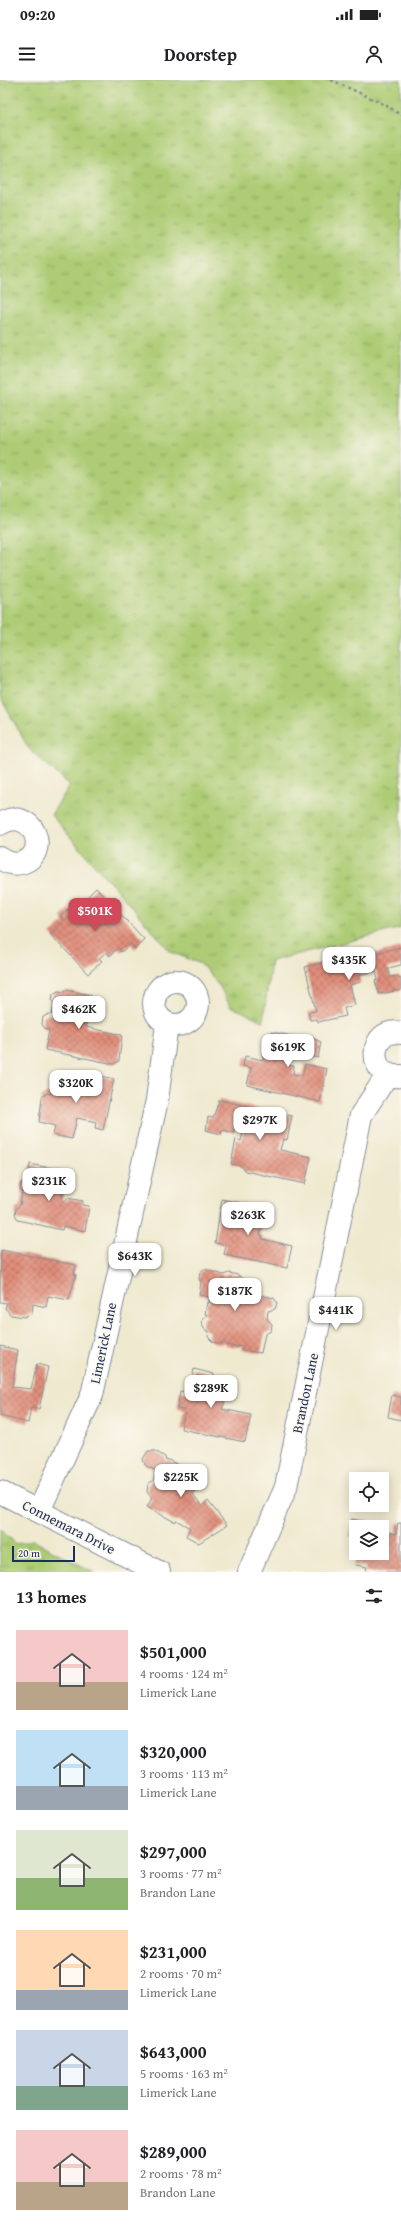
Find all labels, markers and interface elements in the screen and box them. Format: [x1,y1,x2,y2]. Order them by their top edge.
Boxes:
text: 09:20 [20,4,55,25]
text: Doorstep [164,41,237,68]
icon: menu [16,43,38,65]
icon: person [363,43,385,65]
pin: $501K [67,898,123,932]
text: $501K [77,901,113,920]
pin: $435K [321,947,377,981]
text: $435K [331,950,367,969]
pin: $462K [51,996,107,1030]
text: $462K [61,999,97,1018]
pin: $619K [260,1034,316,1068]
text: $619K [270,1037,306,1056]
pin: $320K [48,1070,104,1104]
text: $320K [58,1073,94,1092]
pin: $297K [232,1107,288,1141]
text: $297K [242,1110,278,1129]
pin: $231K [21,1168,77,1202]
text: $231K [31,1171,67,1190]
pin: $263K [220,1202,276,1236]
text: $263K [230,1205,266,1224]
pin: $643K [107,1243,163,1277]
text: $643K [117,1246,153,1265]
pin: $187K [207,1278,263,1312]
text: $187K [217,1281,253,1300]
pin: $441K [308,1297,364,1331]
street label: Limerick Lane [85,1300,121,1385]
text: $441K [318,1300,354,1319]
street label: Brandon Lane [287,1351,323,1435]
pin: $289K [183,1375,239,1409]
text: $289K [193,1378,229,1397]
pin: $225K [153,1464,209,1498]
text: $225K [163,1467,199,1486]
map controls [349,1472,389,1560]
button: locate [349,1472,389,1512]
street label: Connemara Drive [19,1495,119,1559]
button: layers [349,1520,389,1560]
scale bar [12,1544,75,1563]
text: 20 m [18,1545,40,1561]
text: 13 homes [16,1584,87,1609]
icon: filters [363,1585,385,1607]
text: $501,000 [140,1639,206,1664]
icon: home [48,1646,96,1694]
text: 4 rooms · 124 m² [140,1664,228,1683]
text: Limerick Lane [140,1683,217,1702]
text: $320,000 [140,1739,206,1764]
icon: home [48,1746,96,1794]
text: 3 rooms · 113 m² [140,1764,228,1783]
text: Limerick Lane [140,1783,217,1802]
text: $297,000 [140,1839,206,1864]
icon: home [48,1846,96,1894]
text: 3 rooms · 77 m² [140,1864,222,1883]
text: Brandon Lane [140,1883,216,1902]
text: $231,000 [140,1939,206,1964]
icon: home [48,1946,96,1994]
text: 2 rooms · 70 m² [140,1964,222,1983]
text: Limerick Lane [140,1983,217,2002]
text: $643,000 [140,2039,206,2064]
icon: home [48,2046,96,2094]
text: 5 rooms · 163 m² [140,2064,228,2083]
text: Limerick Lane [140,2083,217,2102]
text: $289,000 [140,2139,206,2164]
icon: home [48,2146,96,2194]
text: 2 rooms · 78 m² [140,2164,222,2183]
text: Brandon Lane [140,2183,216,2202]

